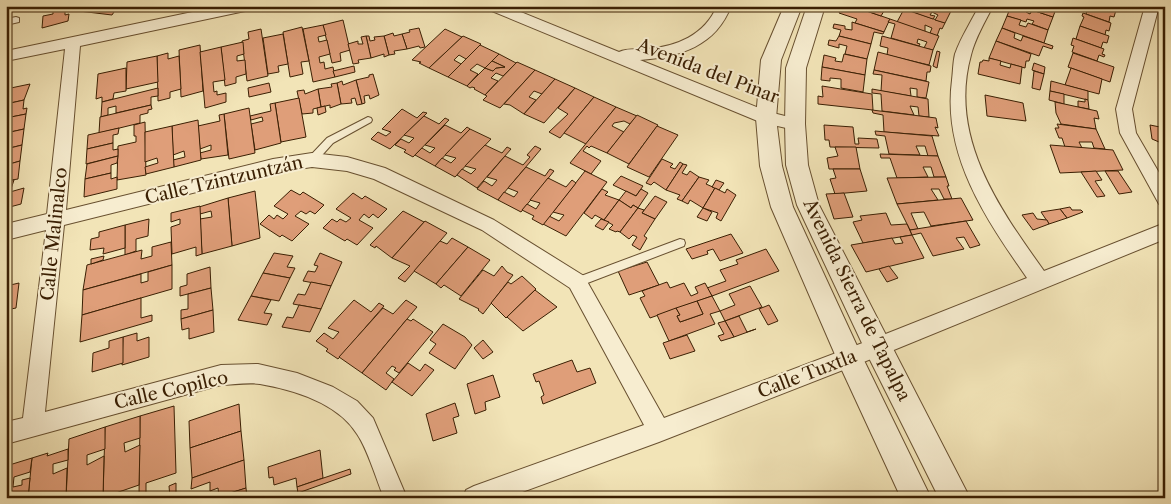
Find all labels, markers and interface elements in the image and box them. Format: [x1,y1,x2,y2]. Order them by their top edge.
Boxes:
street label: Avenida del Pinar [633,33,782,108]
street label: Calle Tzintzuntzán [143,151,305,209]
street label: Calle Malinalco [36,166,72,302]
street label: Avenida Sierra de Tapalpa [798,195,916,405]
street label: Calle Tuxtla [754,345,860,403]
street label: Calle Copilco [112,366,230,414]

